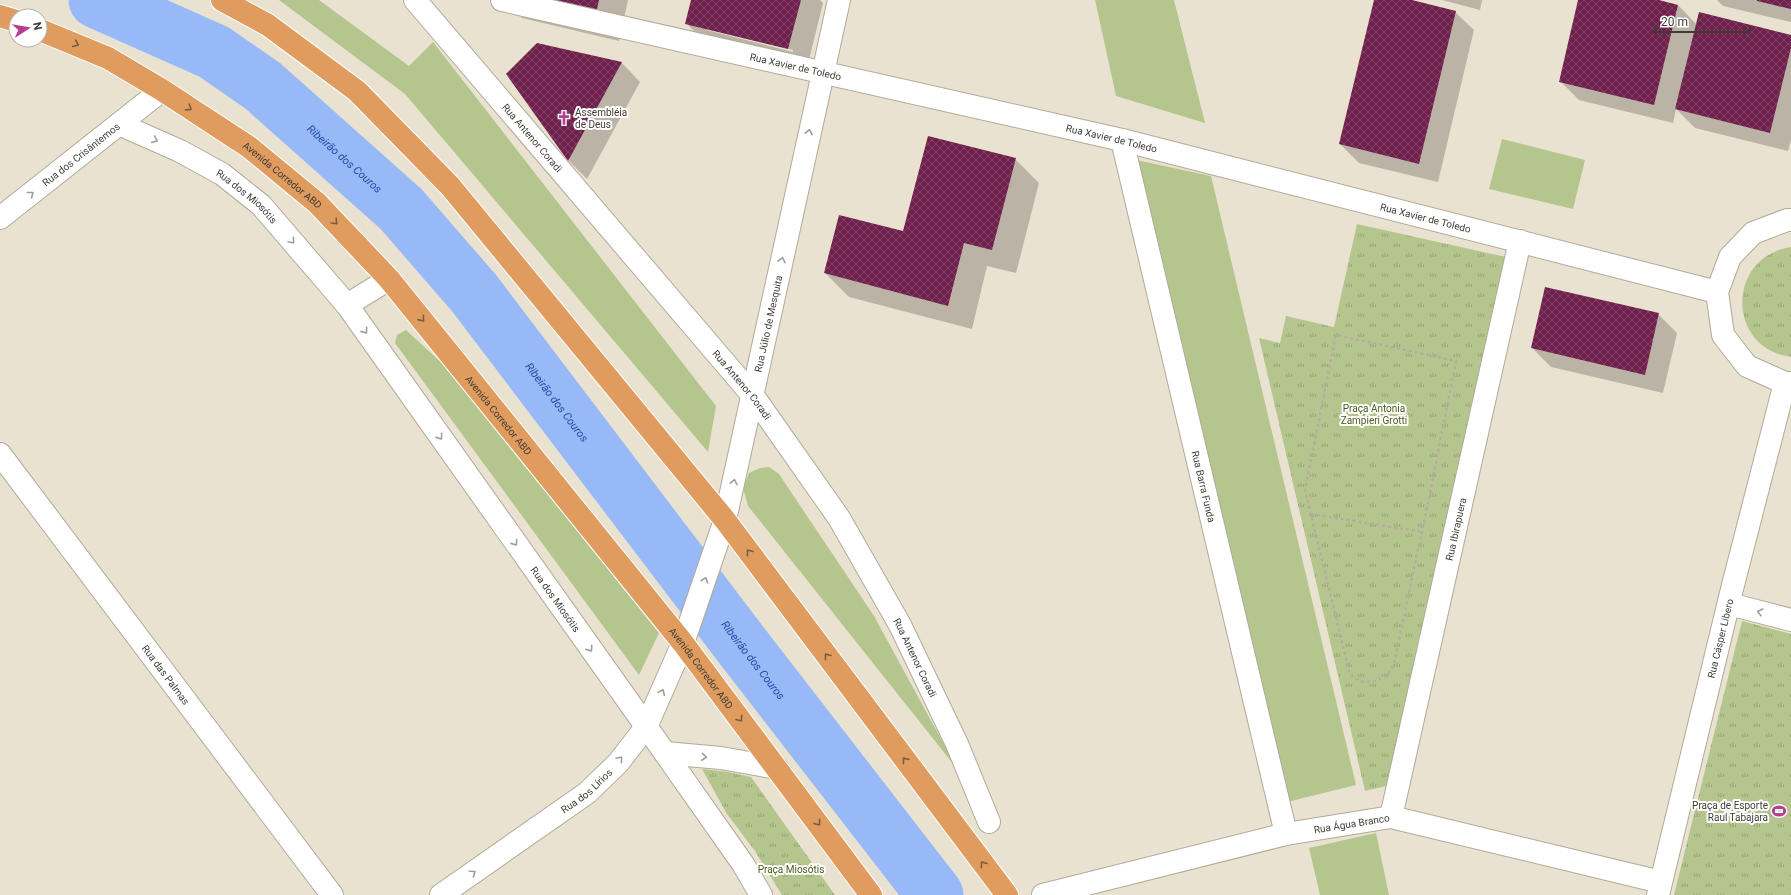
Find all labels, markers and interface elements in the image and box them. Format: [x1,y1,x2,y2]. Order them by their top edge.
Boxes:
north arrow [8,8,48,48]
scale bar [1655,8,1750,34]
text: 20 m [1661,15,1688,29]
text: N [30,21,45,31]
one-way arrow [73,40,80,48]
street label: Rua Xavier de Toledo [749,51,842,82]
street label: Rua Antenor Coradi [500,102,564,174]
one-way arrow [185,103,192,110]
place label: Assembléia de Deus [575,107,627,130]
church icon: Assembléia de Deus [556,110,572,126]
street label: Rua dos Crisântemos [40,121,122,188]
water label: Ribeirão dos Couros [304,122,385,196]
street label: Rua Xavier de Toledo [1065,123,1158,155]
one-way arrow [805,129,813,136]
one-way arrow [151,135,158,143]
street label: Avenida Corredor ABD [241,140,324,211]
street label: Rua dos Miosótis [215,167,279,226]
one-way arrow [26,192,33,199]
street label: Rua Xavier de Toledo [1379,201,1472,235]
one-way arrow [331,217,338,225]
one-way arrow [287,236,294,243]
one-way arrow [778,256,786,263]
street label: Rua Júlio de Mesquita [753,274,784,373]
one-way arrow [417,314,424,321]
one-way arrow [360,326,367,333]
street label: Rua Antenor Coradi [710,348,773,422]
water label: Ribeirão dos Couros [522,360,591,445]
street label: Avenida Corredor ABD [463,374,534,457]
park label: Praça Antonia Zampieri Grotti [1341,403,1407,426]
one-way arrow [435,432,442,439]
street label: Rua Barra Funda [1190,450,1217,524]
one-way arrow [729,479,738,486]
street label: Rua Ibirapuera [1444,497,1468,562]
one-way arrow [510,538,517,545]
one-way arrow [746,549,754,556]
street label: Rua dos Miosótis [528,565,582,634]
one-way arrow [700,576,709,583]
street label: Rua Cásper Libero [1706,597,1736,679]
one-way arrow [1757,608,1764,617]
street label: Rua Antenor Coradi [891,616,939,699]
water label: Ribeirão dos Couros [718,618,787,703]
street label: Avenida Corredor ABD [667,626,735,711]
street label: Rua das Palmas [140,643,192,707]
one-way arrow [585,644,592,651]
one-way arrow [824,653,832,660]
one-way arrow [657,688,665,696]
one-way arrow [735,715,742,722]
one-way arrow [701,752,707,761]
one-way arrow [615,757,622,764]
one-way arrow [902,757,910,764]
street label: Rua dos Lírios [559,767,615,816]
place label: Praça de Esporte Raul Tabajara [1692,800,1768,823]
sports icon: Praça de Esporte Raul Tabajara [1771,803,1787,819]
street label: Rua Água Branco [1313,812,1391,835]
one-way arrow [813,819,820,826]
one-way arrow [981,861,988,868]
park label: Praça Miosótis [758,864,824,875]
one-way arrow [469,870,476,878]

